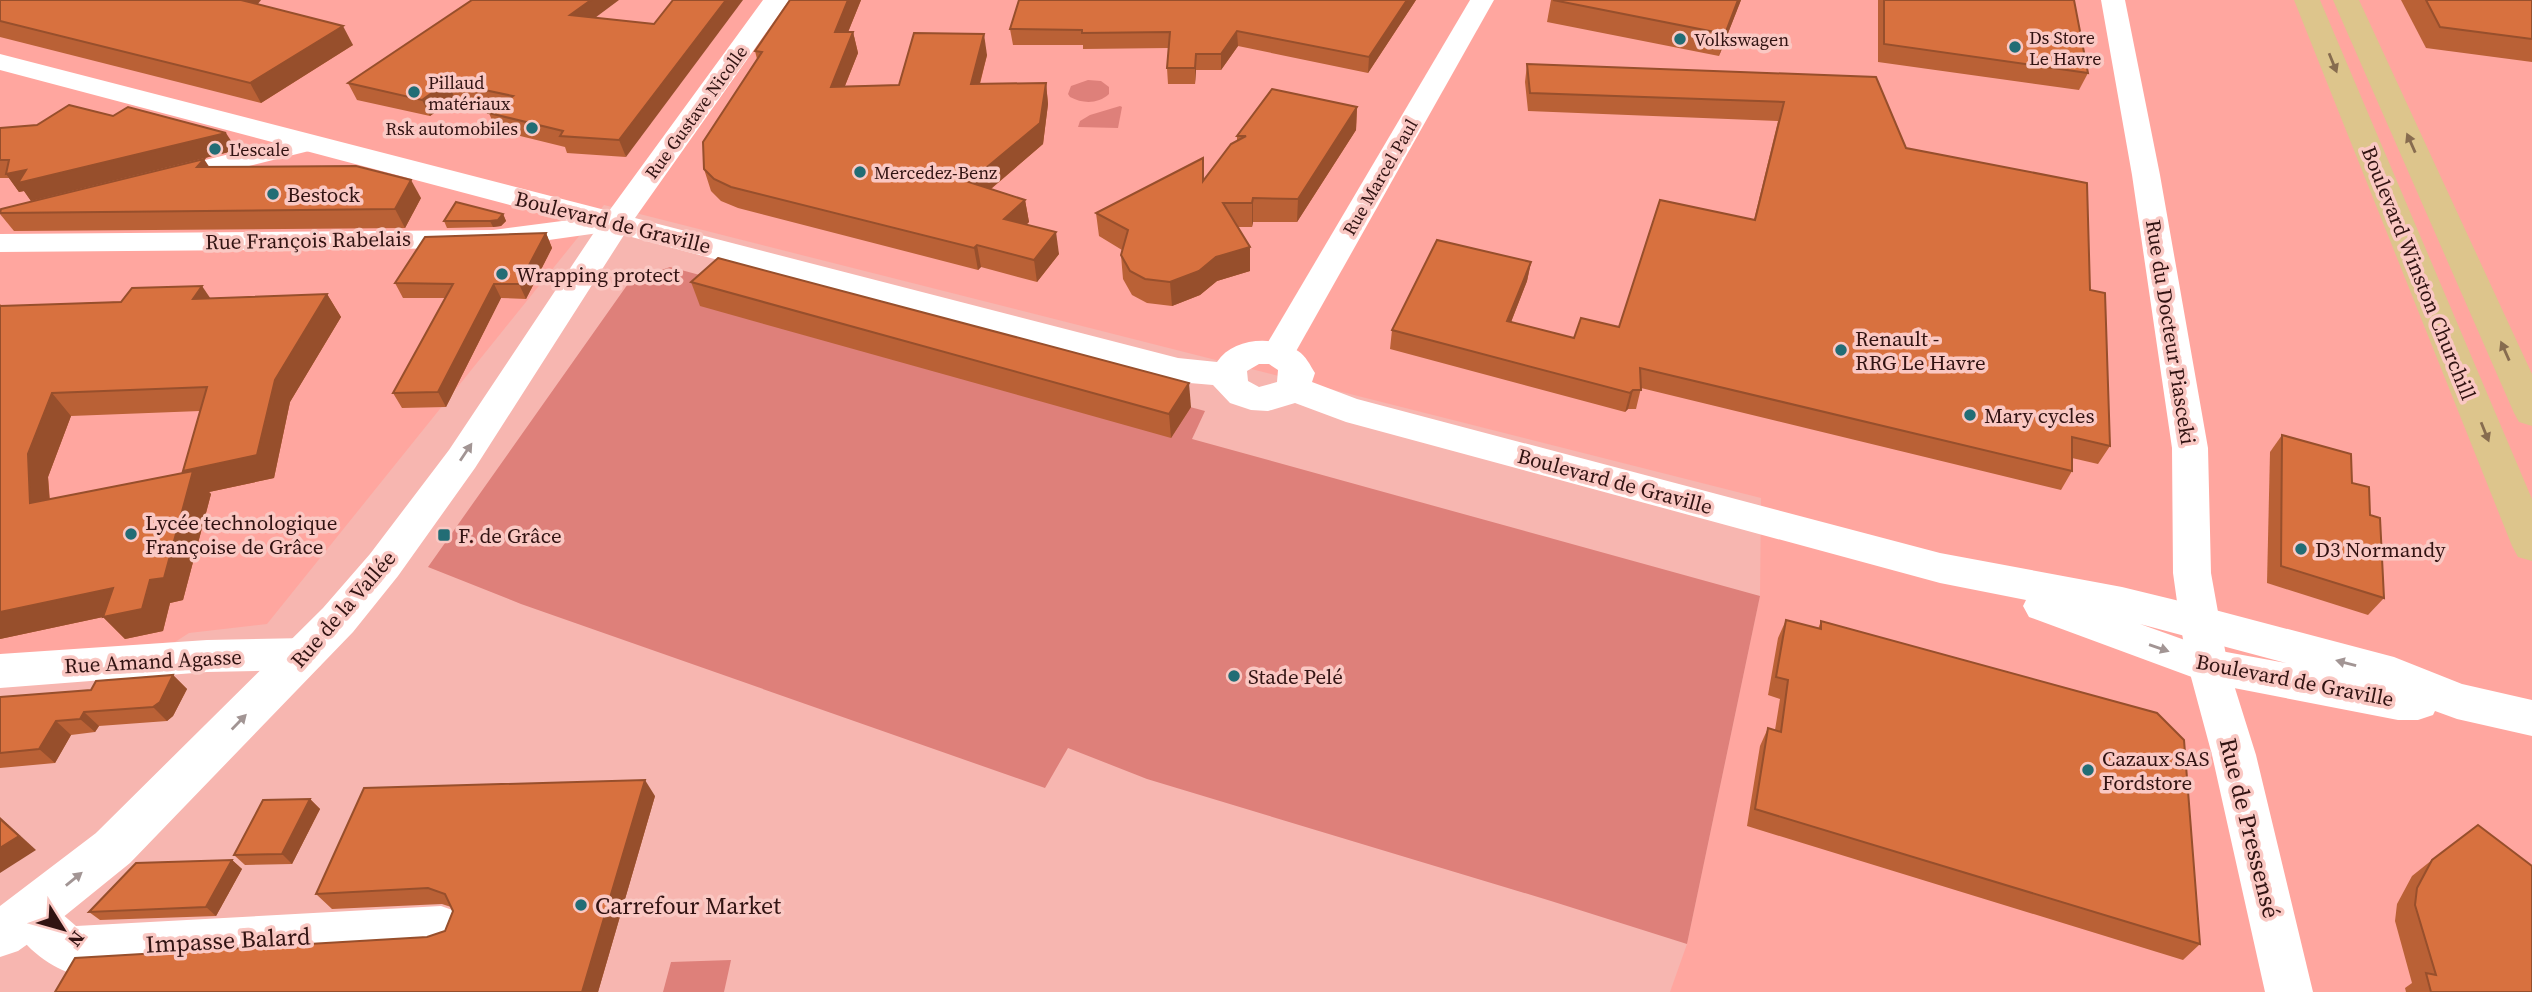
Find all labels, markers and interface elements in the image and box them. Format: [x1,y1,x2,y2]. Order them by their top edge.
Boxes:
place label: Ds Store Le Havre [2029,25,2101,71]
place label: Volkswagen [1694,27,1789,52]
marker: Volkswagen [1672,31,1688,47]
marker: Ds Store Le Havre [2007,39,2023,55]
street label: Rue Gustave Nicolle [639,40,753,184]
one-way arrow [2327,53,2338,74]
place label: Pillaud matériaux [428,70,511,116]
marker: Pillaud matériaux [406,84,422,100]
street label: Rue Marcel Paul [1337,114,1423,240]
place label: Rsk automobiles [385,116,518,141]
marker: Rsk automobiles [524,120,540,136]
one-way arrow [2405,133,2416,154]
place label: L'escale [229,137,290,162]
marker: L'escale [207,141,223,157]
street label: Boulevard Winston Churchill [2355,142,2483,404]
place label: Mercedez-Benz [874,160,997,185]
marker: Mercedez-Benz [852,164,868,180]
place label: Bestock [287,180,360,209]
street label: Boulevard de Graville [512,184,714,260]
marker: Bestock [265,186,281,202]
street label: Rue du Docteur Piasceki [2139,217,2203,447]
street label: Rue François Rabelais [205,224,411,256]
place label: Wrapping protect [516,260,680,289]
marker: Wrapping protect [494,266,510,282]
place label: Renault - RRG Le Havre [1855,324,1986,377]
one-way arrow [2499,340,2510,361]
marker: Renault - RRG Le Havre [1833,342,1849,358]
place label: Mary cycles [1984,401,2095,430]
marker: Mary cycles [1962,407,1978,423]
one-way arrow [2479,422,2491,442]
street label: Boulevard de Graville [1514,441,1716,521]
one-way arrow [460,443,473,462]
place label: Lycée technologique Françoise de Grâce [145,508,337,561]
place label: F. de Grâce [458,521,562,550]
marker: Lycée technologique Françoise de Grâce [123,526,139,542]
marker: F. de Grâce [436,527,452,543]
place label: D3 Normandy [2315,535,2446,564]
marker: D3 Normandy [2293,541,2309,557]
street label: Rue de la Vallée [284,544,402,674]
street label: Rue Amand Agasse [63,642,243,680]
one-way arrow [2148,643,2169,654]
street label: Boulevard de Graville [2194,647,2396,713]
one-way arrow [2335,657,2356,667]
place label: Stade Pelé [1248,662,1343,691]
marker: Stade Pelé [1226,668,1242,684]
one-way arrow [231,714,247,731]
street label: Rue de Pressensé [2212,734,2288,922]
place label: Cazaux SAS Fordstore [2102,744,2209,797]
marker: Cazaux SAS Fordstore [2080,762,2096,778]
one-way arrow [65,871,83,886]
place label: Carrefour Market [595,889,781,922]
north arrow [28,894,98,964]
marker: Carrefour Market [573,897,589,913]
street label: Impasse Balard [145,919,312,961]
text: N [62,926,91,953]

